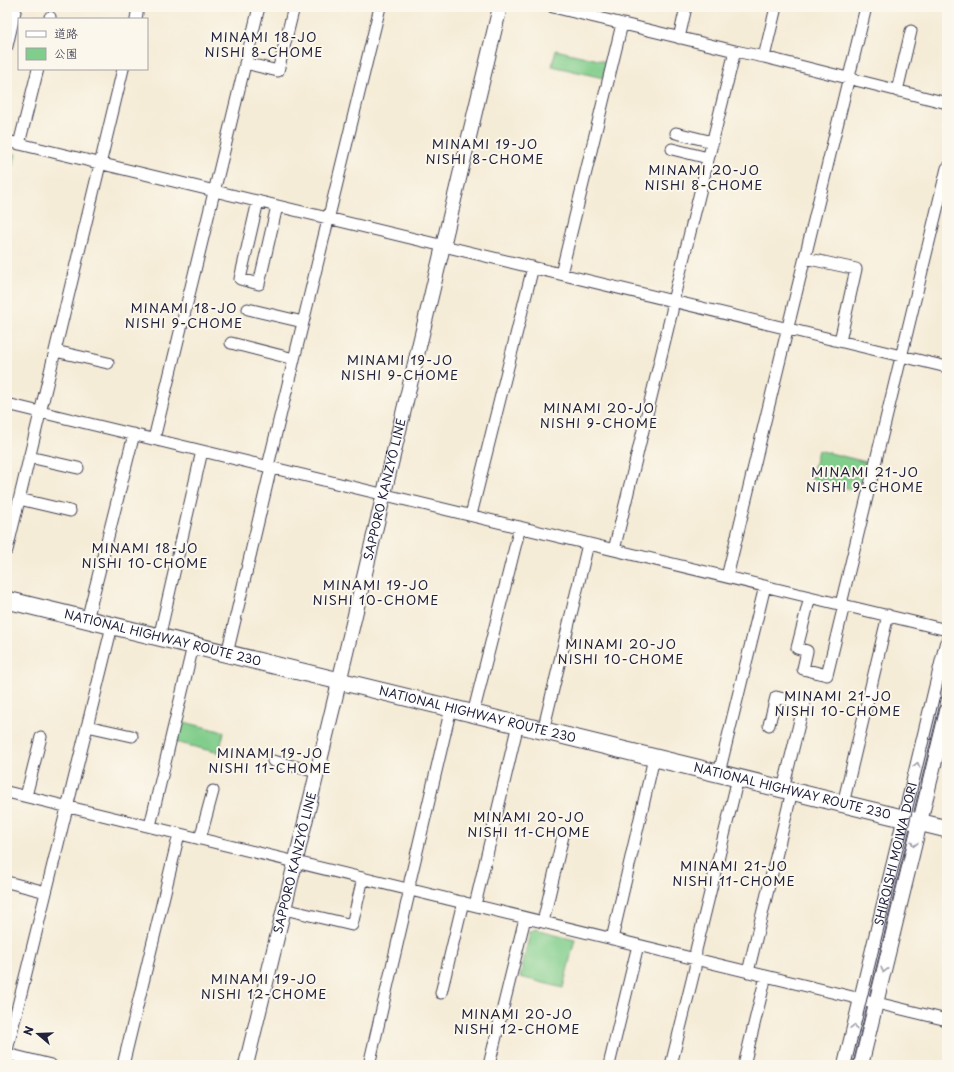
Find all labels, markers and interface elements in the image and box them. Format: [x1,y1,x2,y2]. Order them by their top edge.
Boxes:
legend [18,18,148,70]
text: 道路 [54,24,78,42]
district label: MINAMI 18-JO NISHI 8-CHOME [205,27,323,61]
text: 公園 [54,44,78,62]
district label: MINAMI 19-JO NISHI 8-CHOME [426,134,544,168]
district label: MINAMI 20-JO NISHI 8-CHOME [645,160,763,194]
district label: MINAMI 18-JO NISHI 9-CHOME [125,298,243,332]
district label: MINAMI 19-JO NISHI 9-CHOME [341,350,459,384]
district label: MINAMI 20-JO NISHI 9-CHOME [540,398,658,432]
street label: SAPPORO KANZYŌ LINE [358,416,410,562]
district label: MINAMI 21-JO NISHI 9-CHOME [806,462,924,496]
district label: MINAMI 18-JO NISHI 10-CHOME [81,538,209,572]
district label: MINAMI 19-JO NISHI 10-CHOME [312,575,440,609]
street label: NATIONAL HIGHWAY ROUTE 230 [62,604,263,670]
district label: MINAMI 20-JO NISHI 10-CHOME [557,634,685,668]
street label: NATIONAL HIGHWAY ROUTE 230 [377,681,578,746]
district label: MINAMI 21-JO NISHI 10-CHOME [774,686,902,720]
district label: MINAMI 19-JO NISHI 11-CHOME [208,743,332,777]
street label: NATIONAL HIGHWAY ROUTE 230 [692,758,893,823]
one-way arrow [913,761,921,768]
street label: SHIROISHI MOIWA DORI [869,781,921,927]
street label: SAPPORO KANZYŌ LINE [268,790,320,935]
district label: MINAMI 20-JO NISHI 11-CHOME [467,807,591,841]
one-way arrow [911,840,919,847]
district label: MINAMI 21-JO NISHI 11-CHOME [672,856,796,890]
one-way arrow [880,967,888,973]
district label: MINAMI 19-JO NISHI 12-CHOME [201,969,327,1003]
district label: MINAMI 20-JO NISHI 12-CHOME [454,1004,580,1038]
north arrow [18,1014,58,1054]
text: N [19,1023,38,1037]
one-way arrow [849,1024,858,1031]

